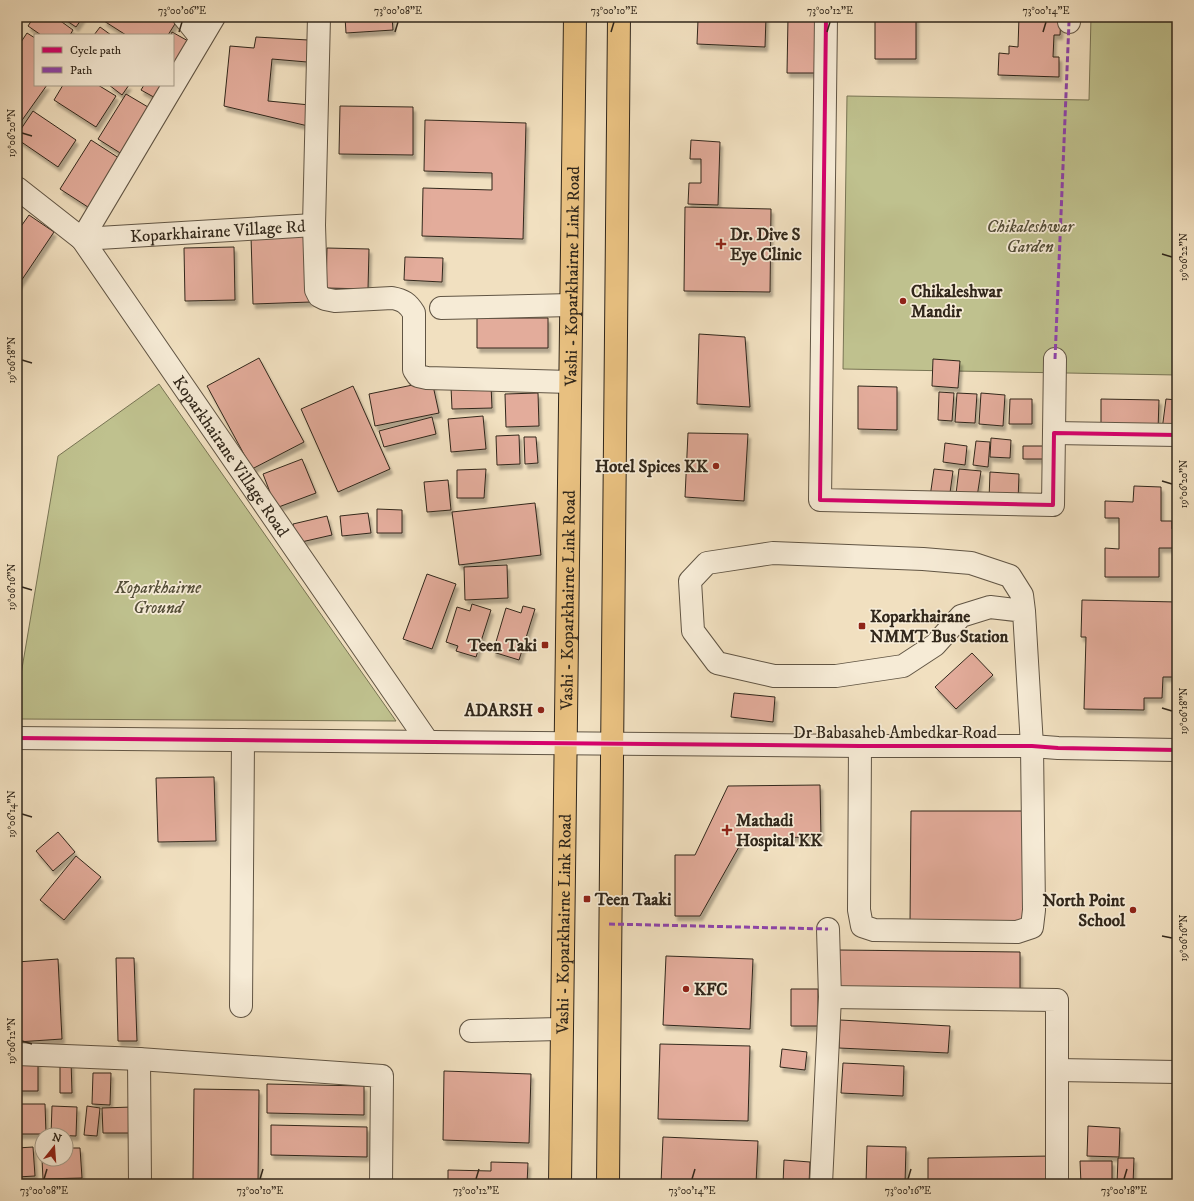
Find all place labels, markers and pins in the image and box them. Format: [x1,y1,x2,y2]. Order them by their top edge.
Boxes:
place label: Dr. Dive S Eye Clinic [730,224,802,266]
marker: Dr. Dive S Eye Clinic [715,238,727,250]
place label: Chikaleshwar Mandir [911,281,1003,323]
marker: Chikaleshwar Mandir [898,296,908,306]
place label: Hotel Spices KK [595,456,709,478]
marker: Hotel Spices KK [711,461,721,471]
place label: Koparkhairane NMMT Bus Station [870,606,1009,648]
marker: Koparkhairane NMMT Bus Station [857,621,867,631]
place label: Teen Taki [467,635,538,657]
marker: Teen Taki [540,640,550,650]
place label: ADARSH [463,700,533,722]
marker: ADARSH [536,705,546,715]
place label: Mathadi Hospital KK [736,810,823,852]
marker: Mathadi Hospital KK [721,824,733,836]
place label: Teen Taaki [594,889,672,911]
place label: North Point School [1042,890,1126,932]
marker: Teen Taaki [582,894,592,904]
marker: North Point School [1128,905,1138,915]
place label: KFC [694,979,728,1001]
marker: KFC [681,984,691,994]

